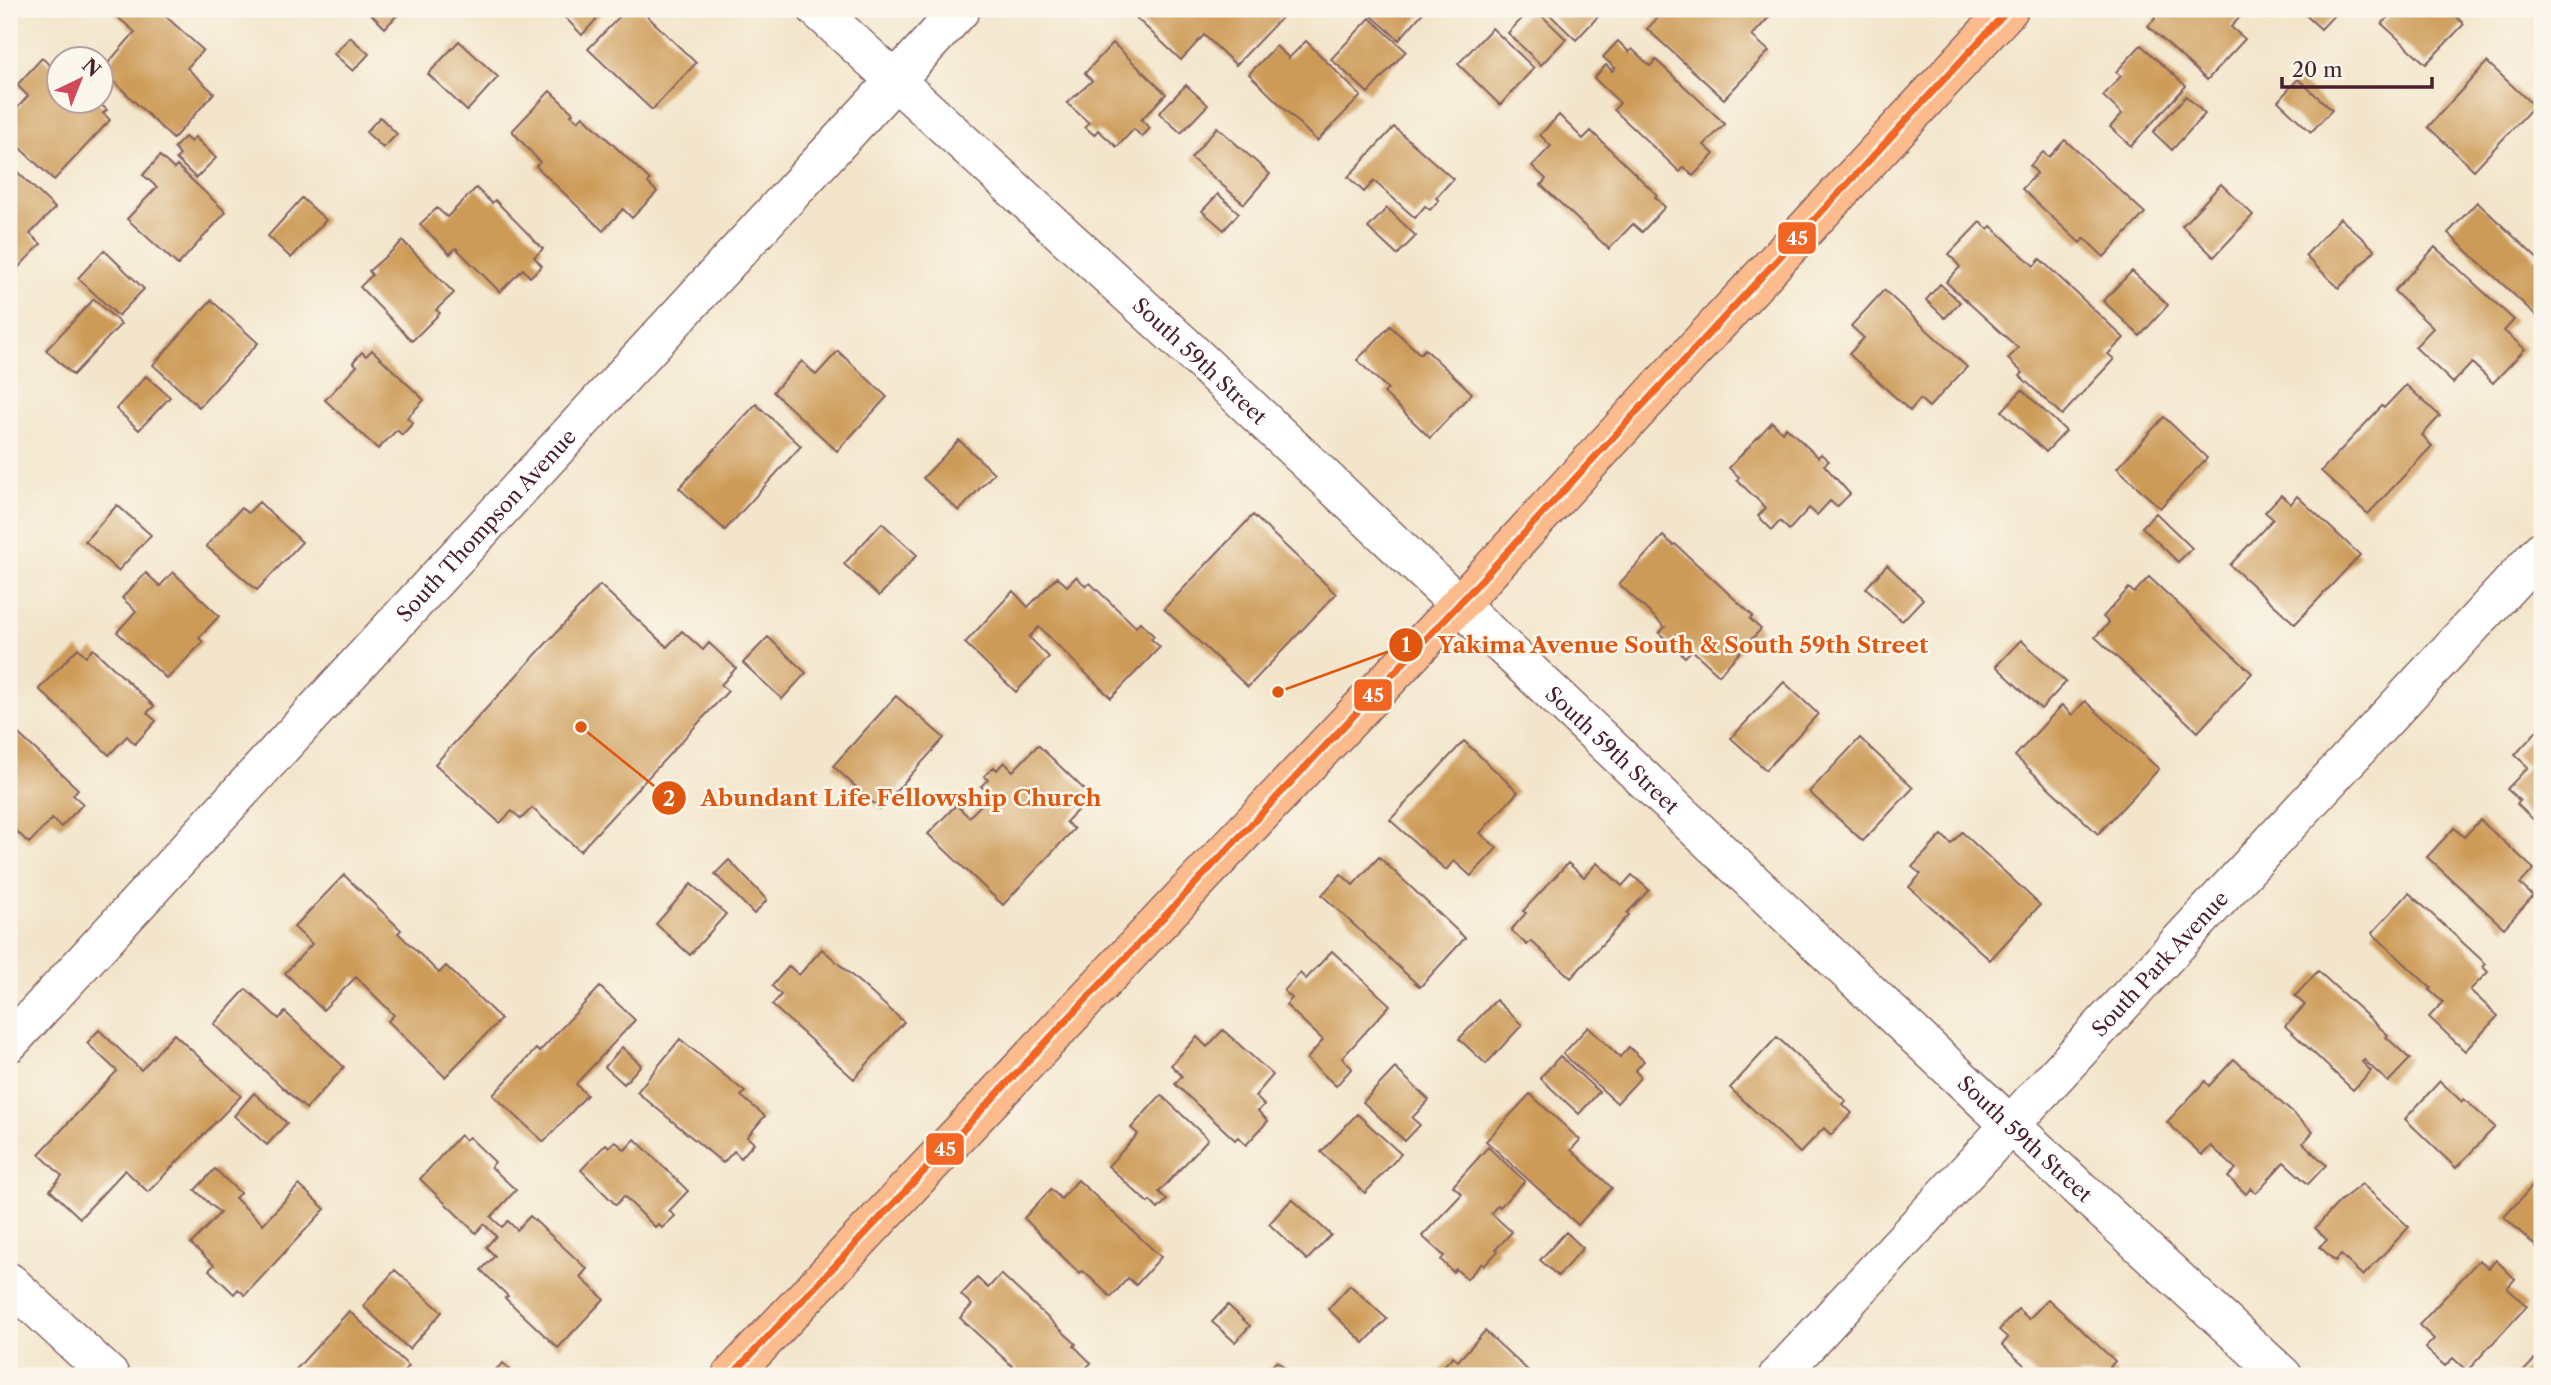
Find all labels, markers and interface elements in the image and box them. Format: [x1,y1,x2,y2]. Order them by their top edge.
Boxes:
north arrow [46,46,116,116]
scale bar [2282,46,2432,90]
text: N [77,54,105,82]
text: 20 m [2292,57,2343,82]
line badge: 45 [1777,221,1817,255]
text: 45 [1786,227,1808,250]
street label: South 59th Street [1128,292,1273,430]
street label: South Thompson Avenue [391,424,581,627]
callout: Yakima Avenue South & South 59th Street [1388,623,1943,667]
text: Yakima Avenue South & South 59th Street [1437,631,1929,659]
text: 1 [1401,632,1411,657]
line badge: 45 [1353,678,1393,712]
street label: South 59th Street [1541,681,1685,819]
text: 45 [1362,684,1384,707]
callout: Abundant Life Fellowship Church [651,776,1115,820]
text: Abundant Life Fellowship Church [699,784,1102,812]
text: 2 [663,786,675,811]
street label: South Park Avenue [2086,885,2233,1041]
street label: South 59th Street [1953,1070,2098,1207]
line badge: 45 [925,1132,965,1166]
text: 45 [934,1138,956,1161]

